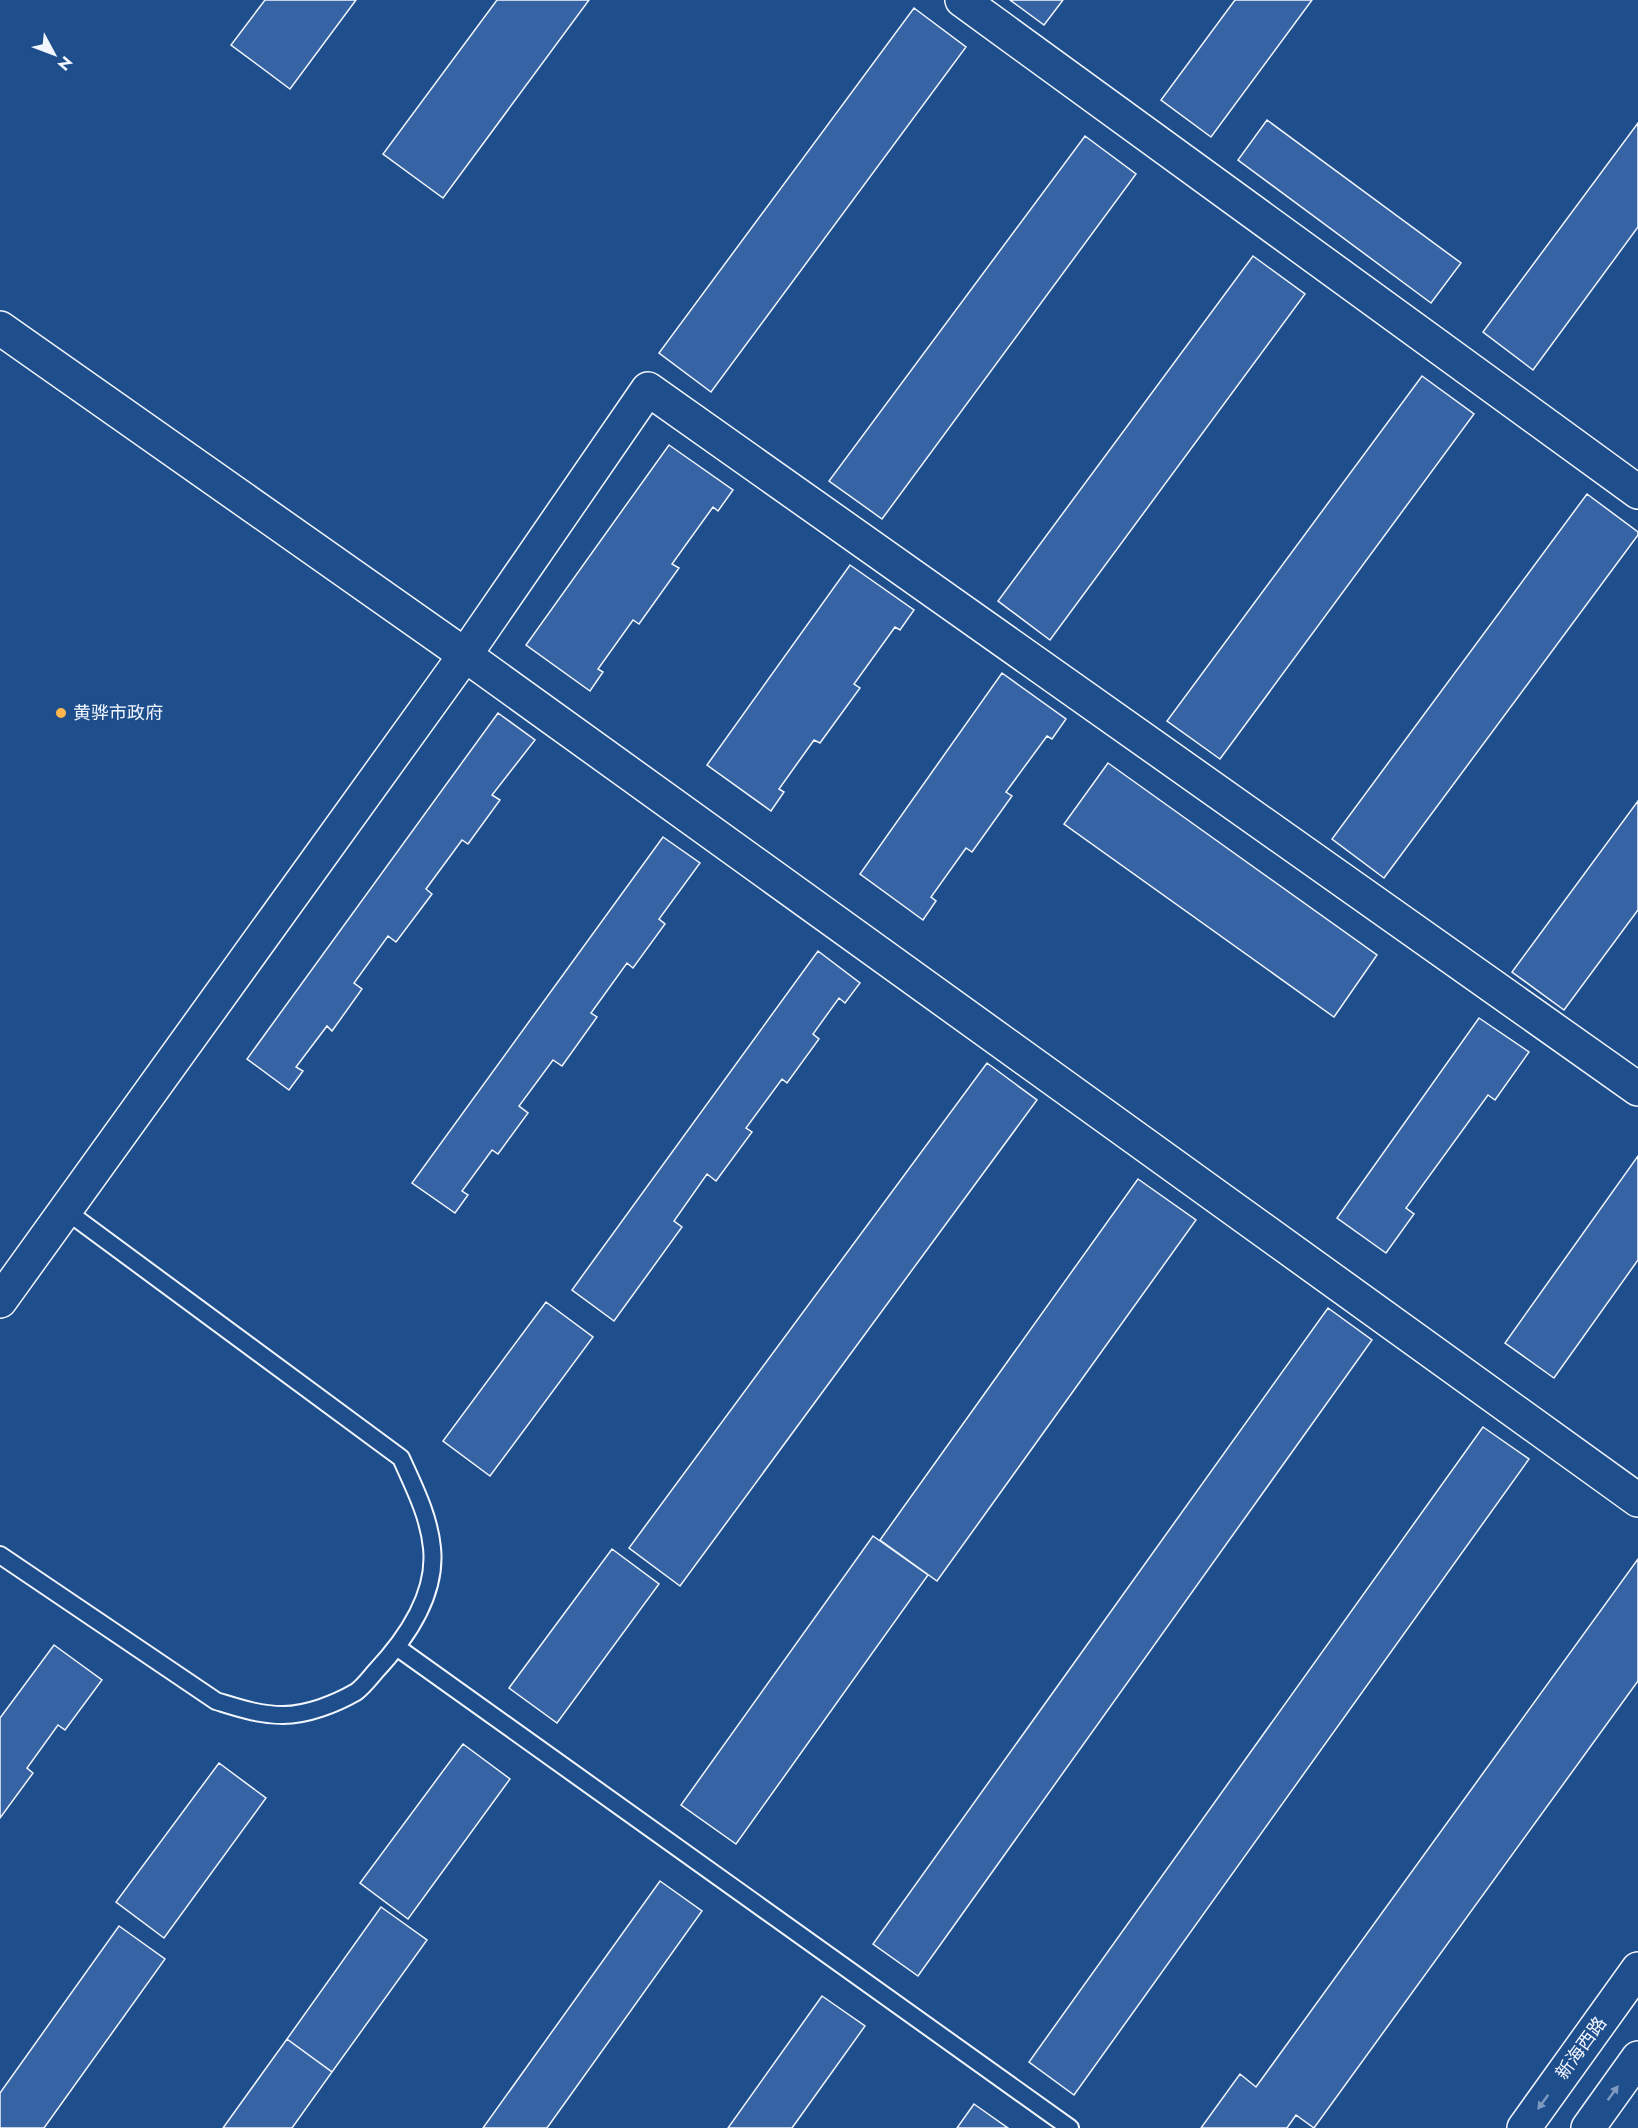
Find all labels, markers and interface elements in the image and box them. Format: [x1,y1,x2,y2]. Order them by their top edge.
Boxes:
north arrow [24,24,84,84]
text: N [52,51,78,76]
place label: 黄骅市政府 [73,700,163,726]
marker: 黄骅市政府 [54,706,68,720]
street label: 新海西路 [1549,2011,1613,2085]
one-way arrow [1607,2086,1619,2102]
one-way arrow [1537,2093,1549,2109]

